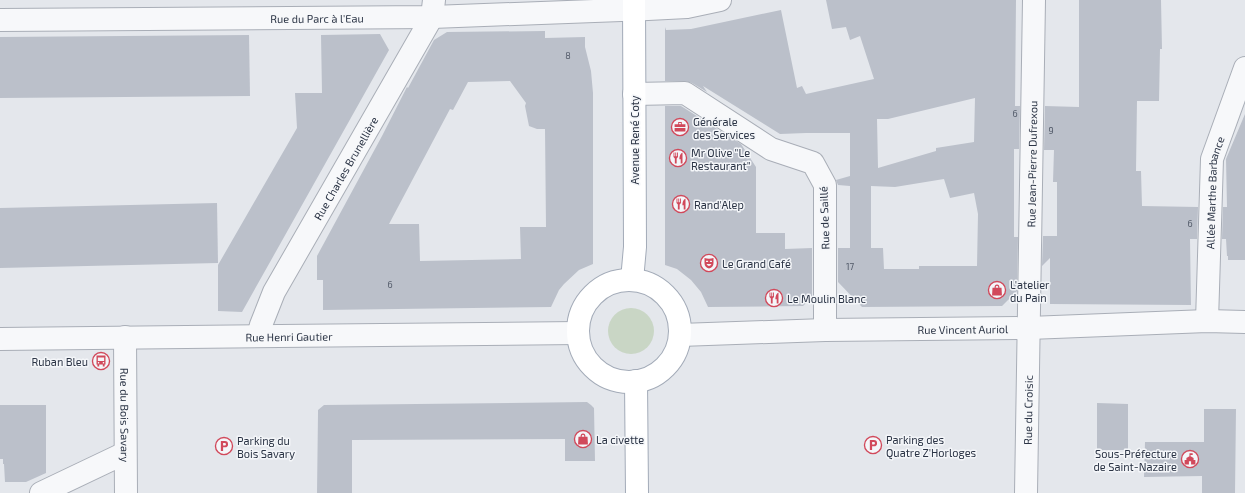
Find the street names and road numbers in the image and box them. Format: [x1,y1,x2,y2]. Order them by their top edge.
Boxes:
street label: Rue du Parc à l'Eau [270,11,364,25]
street label: Avenue René Coty [628,95,641,185]
street label: Rue Jean-Pierre Dufrexou [1024,101,1039,228]
street label: Rue Charles Brunellière [310,114,380,222]
street label: Allée Marthe Barbance [1203,134,1226,249]
street label: Rue de Saillé [816,186,832,250]
street label: Rue Vincent Auriol [917,322,1009,336]
street label: Rue Henri Gautier [245,329,333,343]
street label: Rue du Bois Savary [119,368,132,463]
street label: Rue du Croisic [1020,375,1034,445]

